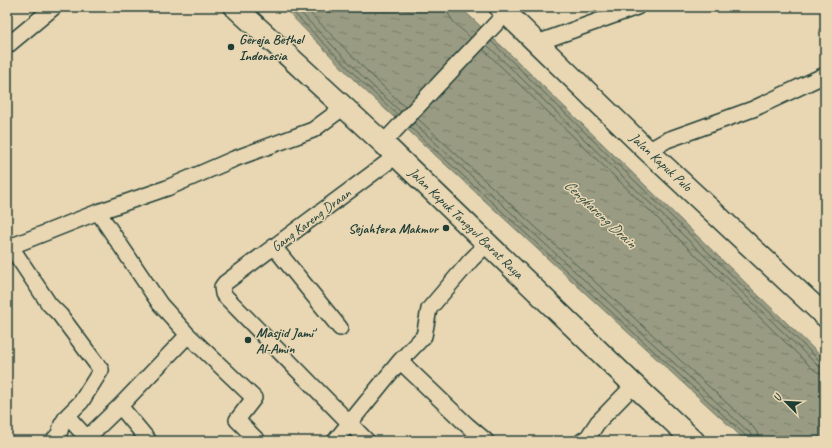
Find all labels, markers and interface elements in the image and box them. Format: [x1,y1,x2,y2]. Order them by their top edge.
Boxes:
place label: Gereja Bethel Indonesia [239,31,305,64]
marker: Gereja Bethel Indonesia [226,42,236,52]
street label: Jalan Kapuk Pulo [626,128,696,196]
street label: Jalan Kapuk Tanggul Barat Raya [404,163,527,283]
water label: Cengkareng Drain [560,176,641,253]
street label: Gang Kareng Draan [268,184,355,255]
place label: Sejahtera Makmur [348,220,440,237]
marker: Sejahtera Makmur [441,223,451,233]
place label: Masjid Jami' Al-Amin [256,324,318,357]
marker: Masjid Jami' Al-Amin [243,335,253,345]
north arrow [766,382,806,422]
text: U [769,390,785,403]

